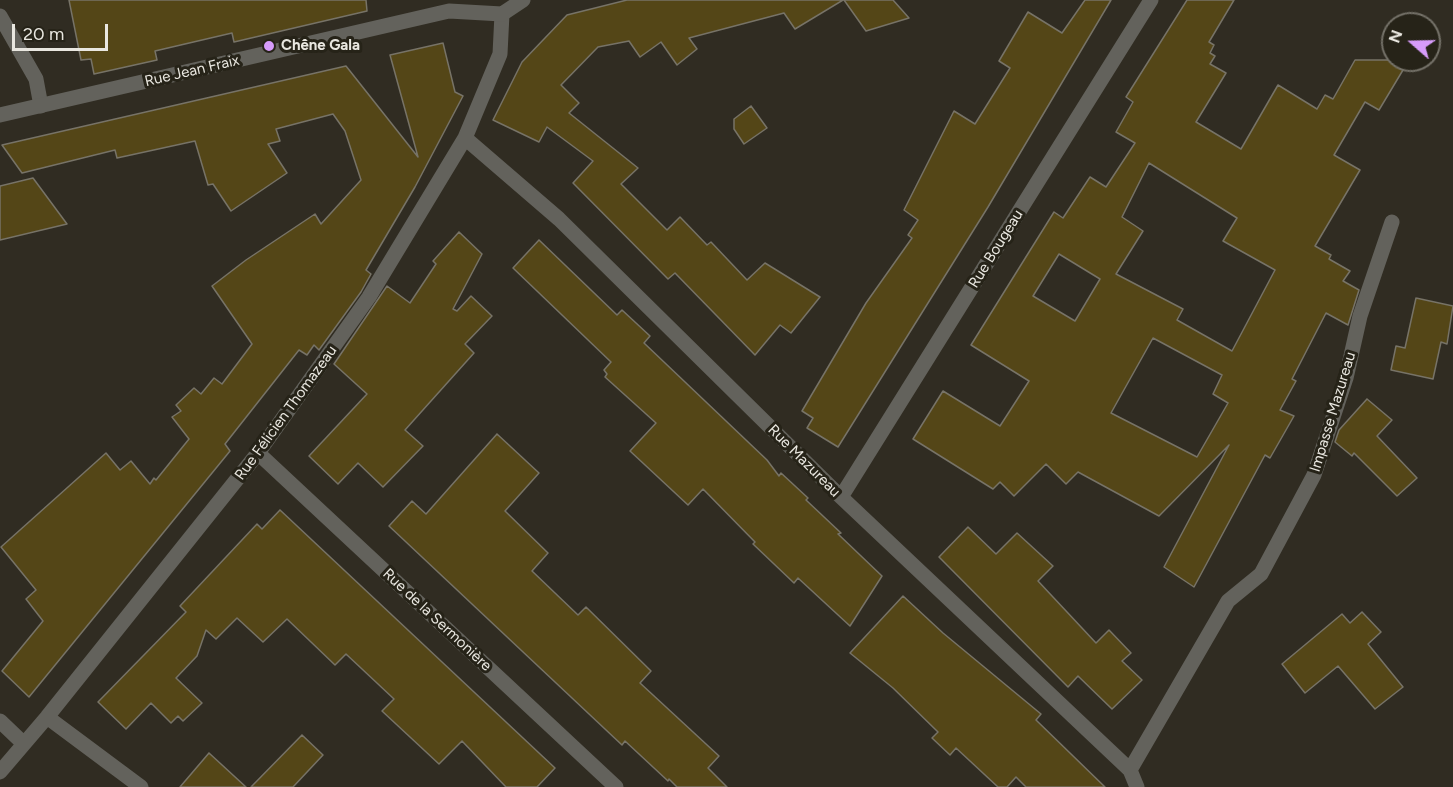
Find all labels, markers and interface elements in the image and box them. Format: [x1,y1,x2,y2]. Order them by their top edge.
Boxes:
scale bar [15,12,111,50]
north arrow [1381,12,1441,72]
text: 20 m [23,23,64,45]
text: N [1384,27,1407,45]
place label: Chêne Gala [281,37,360,55]
marker: Chêne Gala [262,39,276,53]
street label: Rue Jean Fraix [143,51,241,91]
street label: Rue Bougeau [965,207,1027,291]
street label: Rue Félicien Thomazeau [231,342,341,484]
street label: Impasse Mazureau [1306,350,1360,474]
street label: Rue Mazureau [764,421,844,501]
street label: Rue de la Sermonière [379,565,495,675]

